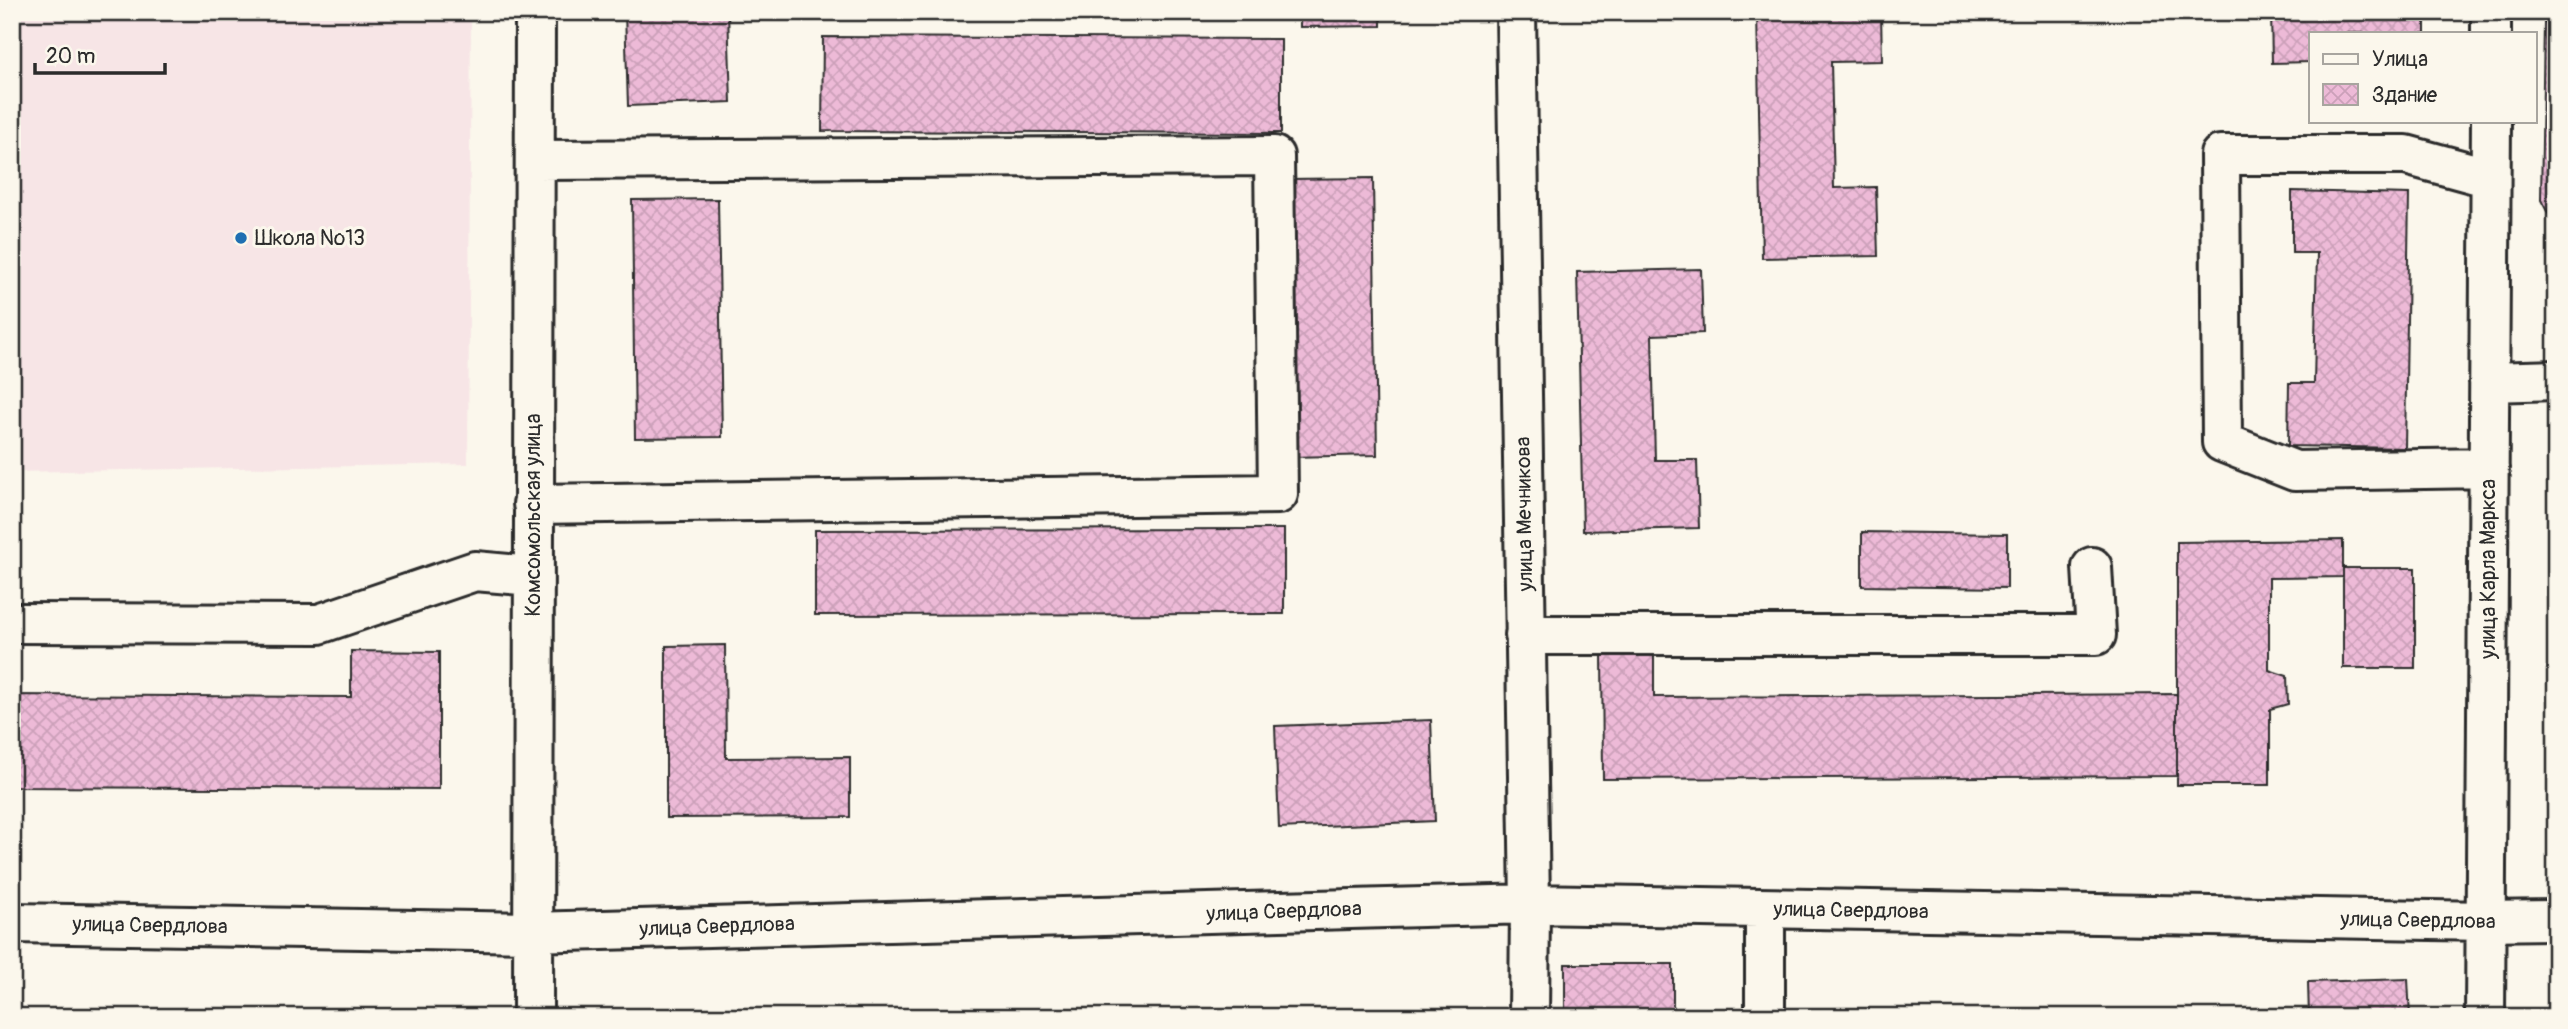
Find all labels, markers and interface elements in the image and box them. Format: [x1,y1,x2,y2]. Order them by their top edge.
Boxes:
scale bar [35,32,164,76]
legend [2309,32,2536,122]
text: 20 m [46,43,95,70]
text: Улица [2372,46,2428,73]
text: Здание [2372,82,2438,109]
place label: Школа №13 [255,225,365,252]
marker: Школа №13 [233,230,249,246]
street label: Комсомольская улица [520,414,547,616]
street label: улица Мечникова [1510,436,1539,593]
street label: улица Карла Маркса [2475,479,2502,660]
street label: улица Свердлова [1205,895,1362,928]
street label: улица Свердлова [1772,896,1929,925]
street label: улица Свердлова [2339,906,2496,935]
street label: улица Свердлова [638,910,795,943]
street label: улица Свердлова [71,911,228,940]

